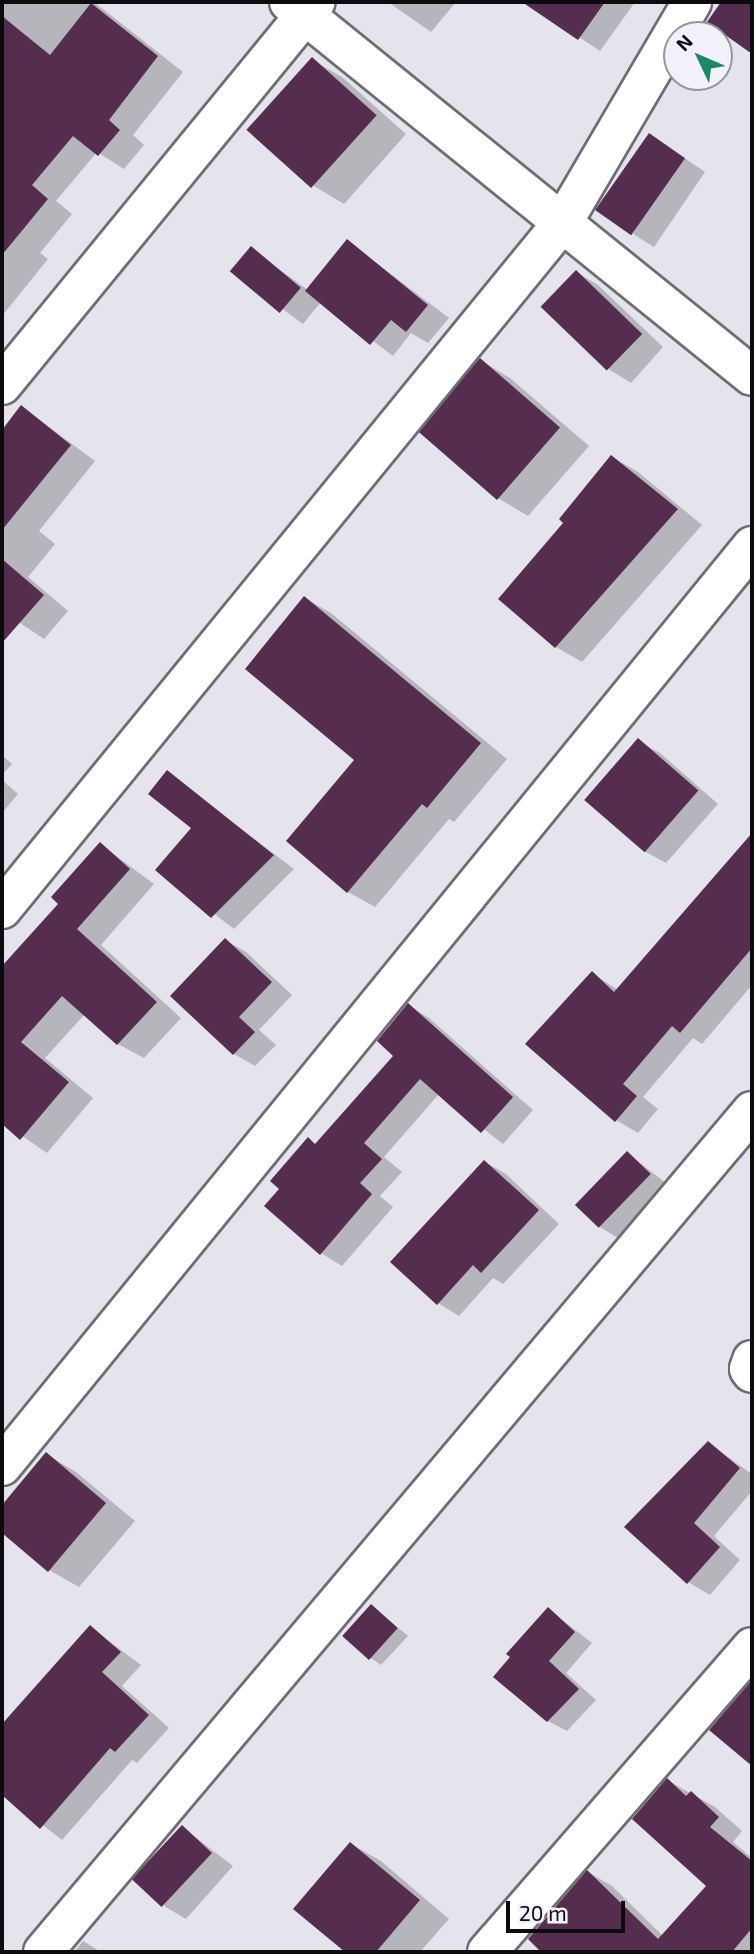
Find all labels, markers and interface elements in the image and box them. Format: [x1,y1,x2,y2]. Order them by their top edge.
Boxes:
north arrow [663,21,733,91]
text: N [671,30,697,55]
scale bar [509,1888,628,1932]
text: 20 m [519,1900,567,1925]

